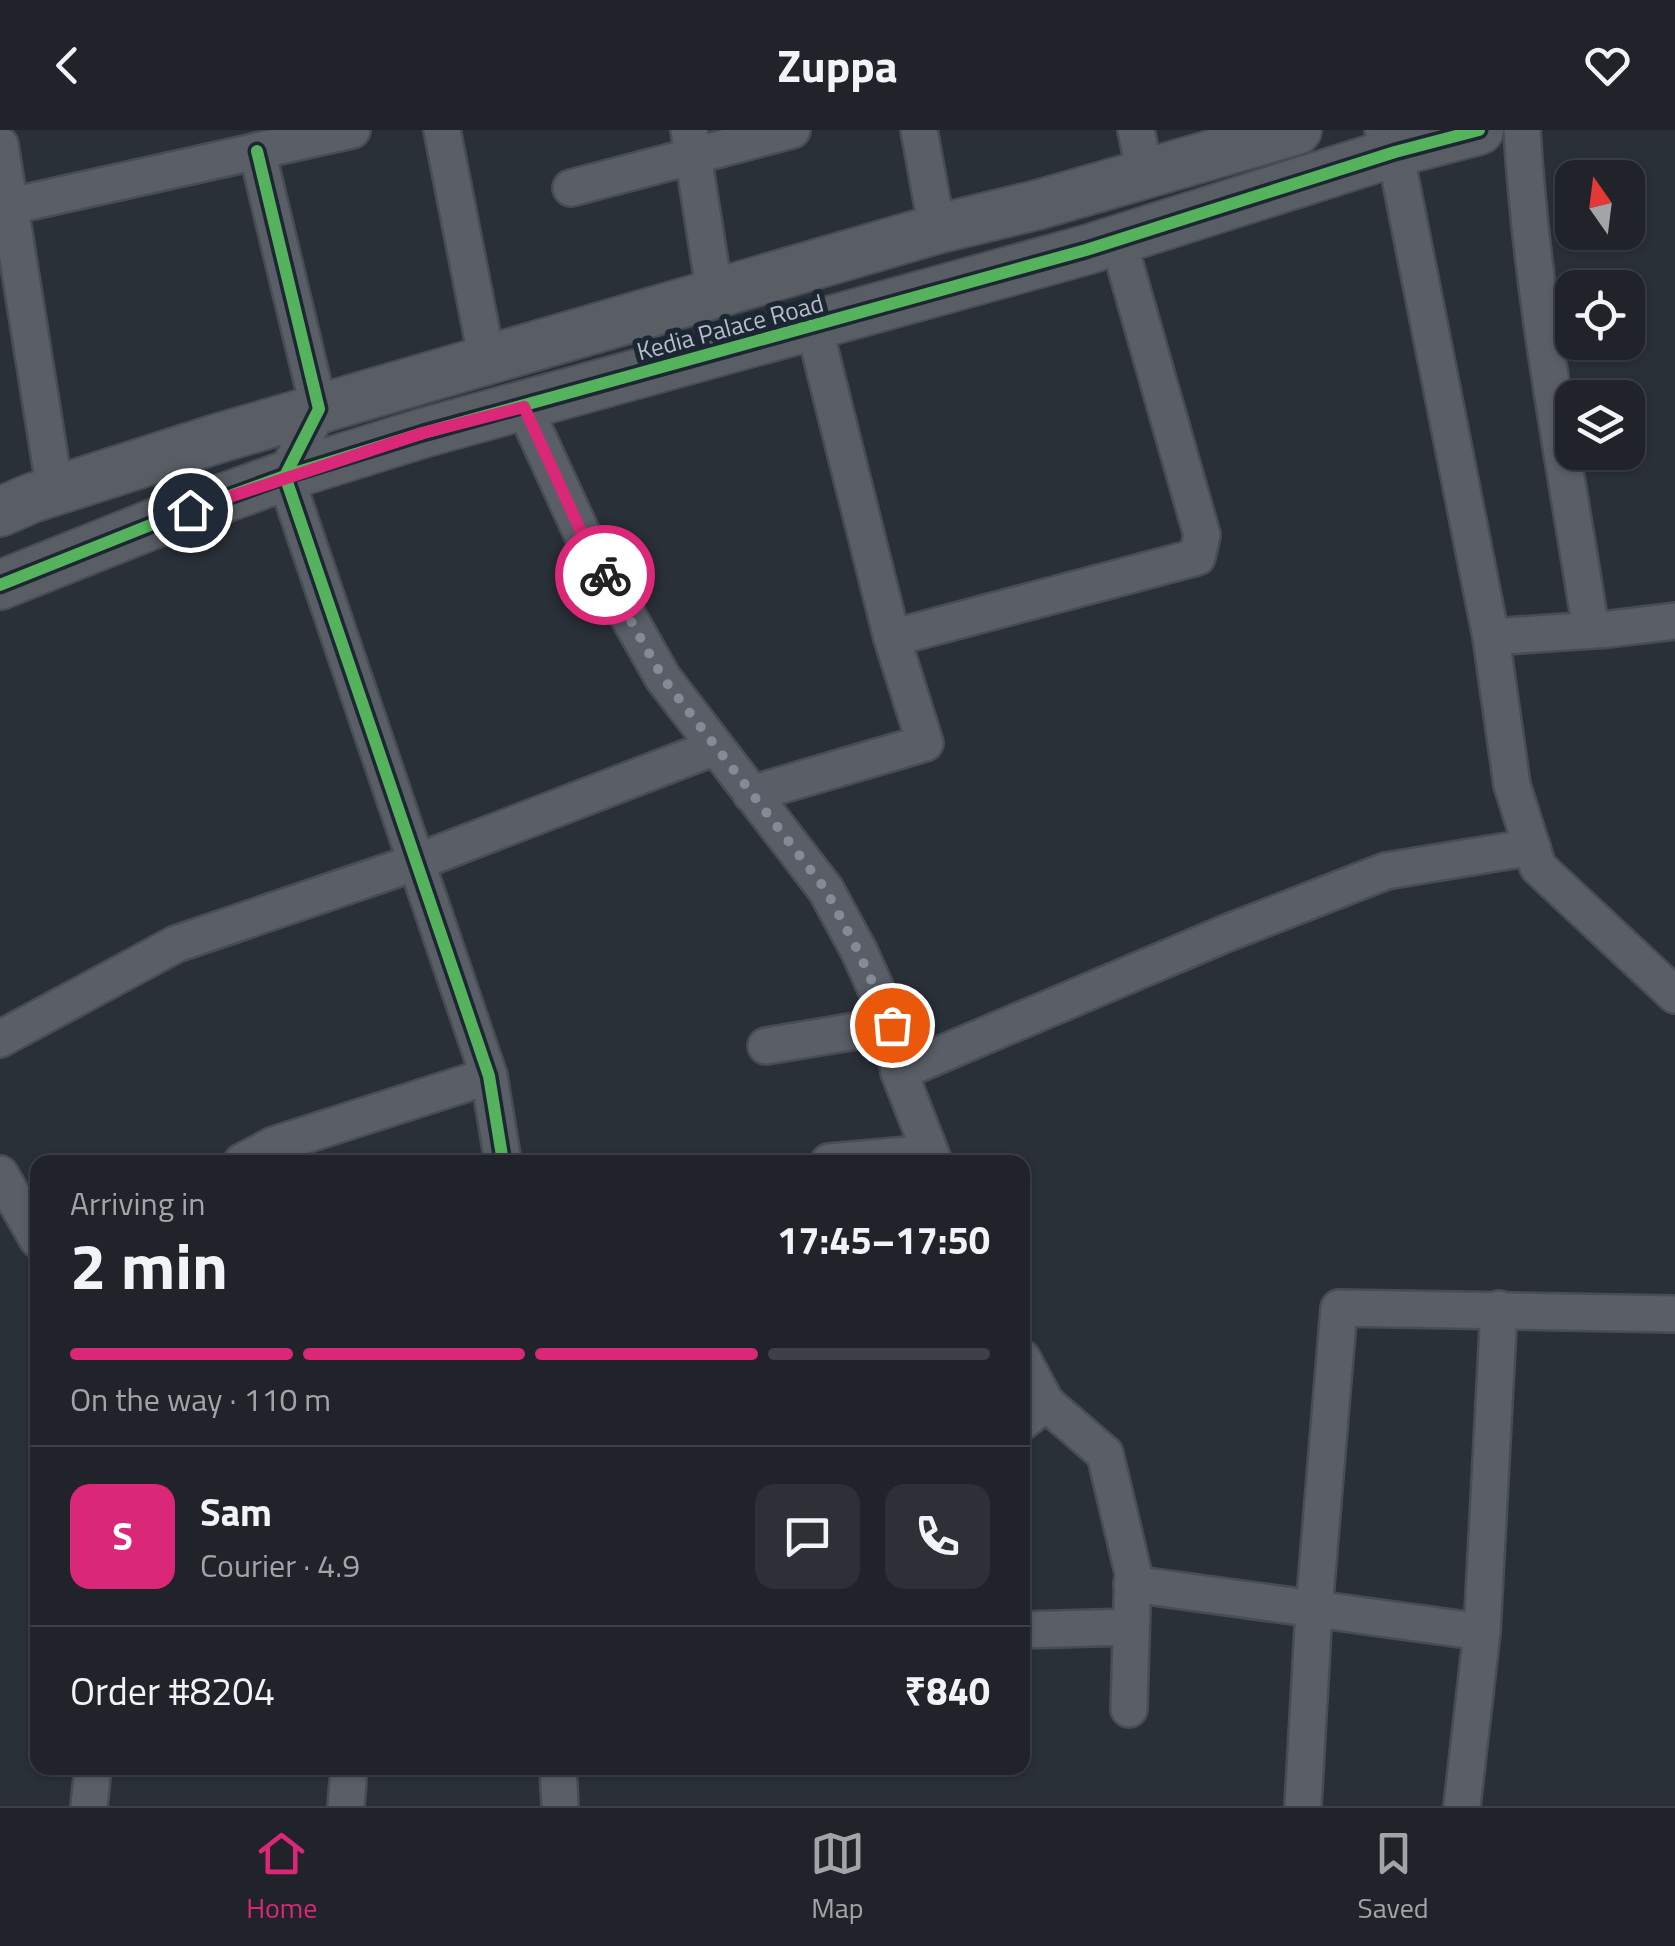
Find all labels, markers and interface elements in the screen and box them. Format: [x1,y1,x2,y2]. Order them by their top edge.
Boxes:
text: Zuppa [777,31,898,99]
icon: back [40,38,95,93]
icon: heart [1580,38,1635,93]
north arrow [1555,160,1645,250]
map controls [1555,160,1645,470]
button: locate [1555,270,1645,360]
street label: Kedia Palace Road [632,284,828,370]
button: layers [1555,380,1645,470]
pin [148,468,233,553]
icon: home [163,483,218,538]
courier [555,525,655,625]
icon: bike [578,548,633,603]
pin [850,983,935,1068]
icon: bag [865,998,920,1053]
text: Arriving in [70,1179,206,1227]
text: 17:45–17:50 [777,1211,990,1269]
text: 2 min [70,1215,228,1314]
text: On the way · 110 m [70,1375,331,1423]
text: Sam [200,1483,272,1541]
button: chat [755,1484,860,1589]
button: phone [885,1484,990,1589]
text: S [112,1507,133,1565]
text: Courier · 4.9 [200,1541,360,1589]
text: Order #8204 [70,1662,275,1720]
text: ₹840 [904,1662,990,1720]
tab: Home [246,1826,317,1929]
tab: Map [810,1826,865,1929]
tab: Saved [1357,1826,1429,1929]

